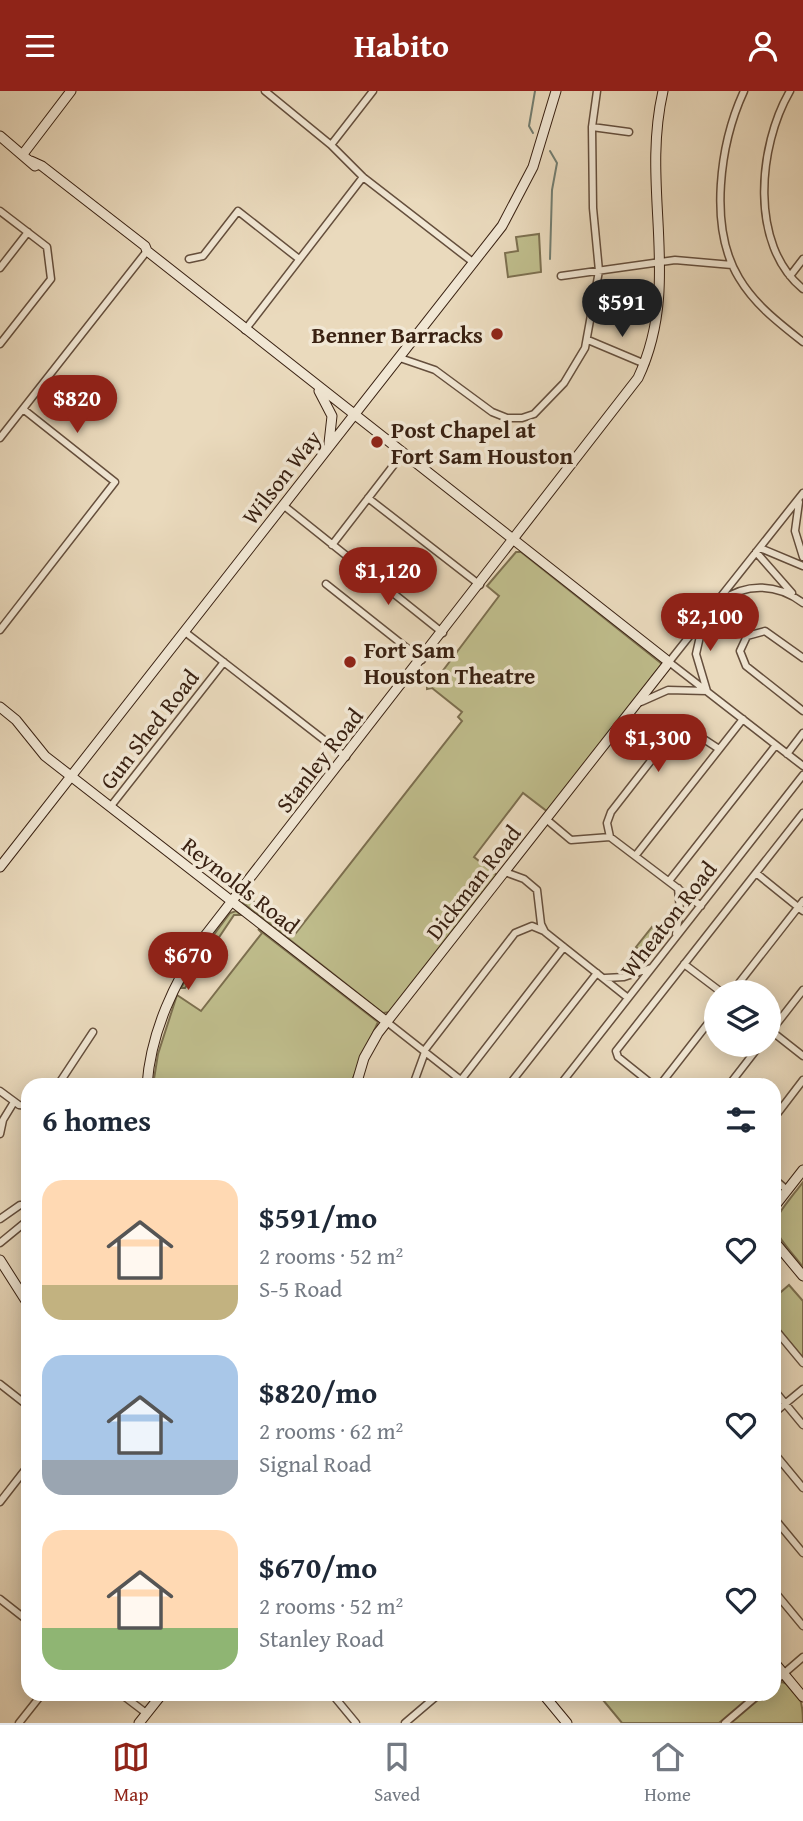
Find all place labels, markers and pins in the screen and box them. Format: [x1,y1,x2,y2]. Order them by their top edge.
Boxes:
pin: $591 [581,279,663,339]
place label: Benner Barracks [311,318,483,351]
marker: Benner Barracks [489,326,505,342]
pin: $820 [36,375,118,435]
place label: Post Chapel at Fort Sam Houston [391,413,573,472]
marker: Post Chapel at Fort Sam Houston [369,434,385,450]
pin: $1,120 [331,547,445,607]
pin: $2,100 [653,594,767,653]
place label: Fort Sam Houston Theatre [364,633,535,692]
marker: Fort Sam Houston Theatre [342,654,358,670]
pin: $1,300 [601,715,715,774]
pin: $670 [147,933,229,992]

